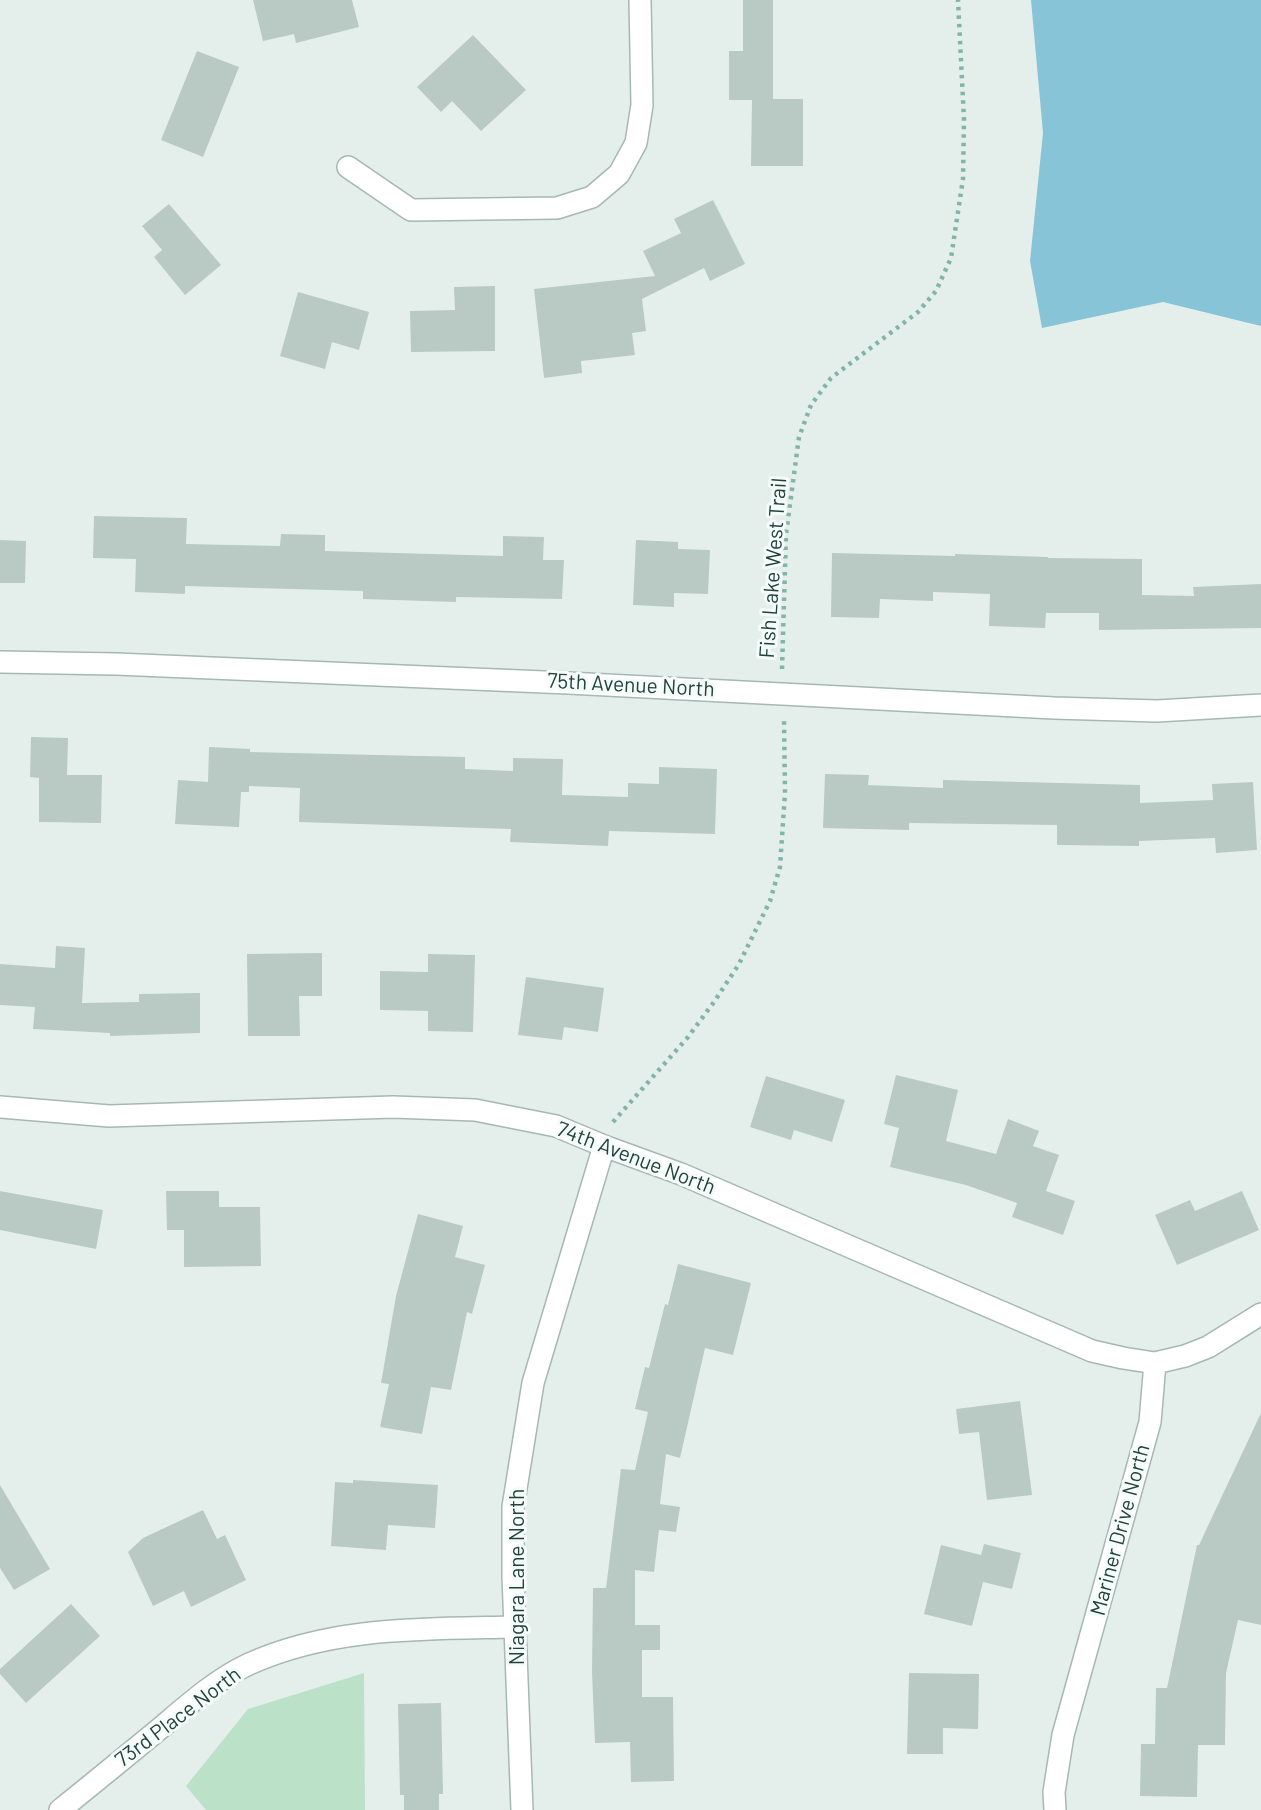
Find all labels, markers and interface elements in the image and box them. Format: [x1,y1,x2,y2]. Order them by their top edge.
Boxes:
street label: Fish Lake West Trail [754,477,792,659]
street label: 75th Avenue North [547,668,715,702]
street label: 74th Avenue North [553,1116,719,1200]
street label: Mariner Drive North [1085,1442,1155,1618]
street label: Niagara Lane North [504,1489,530,1665]
street label: 73rd Place North [110,1662,246,1772]

